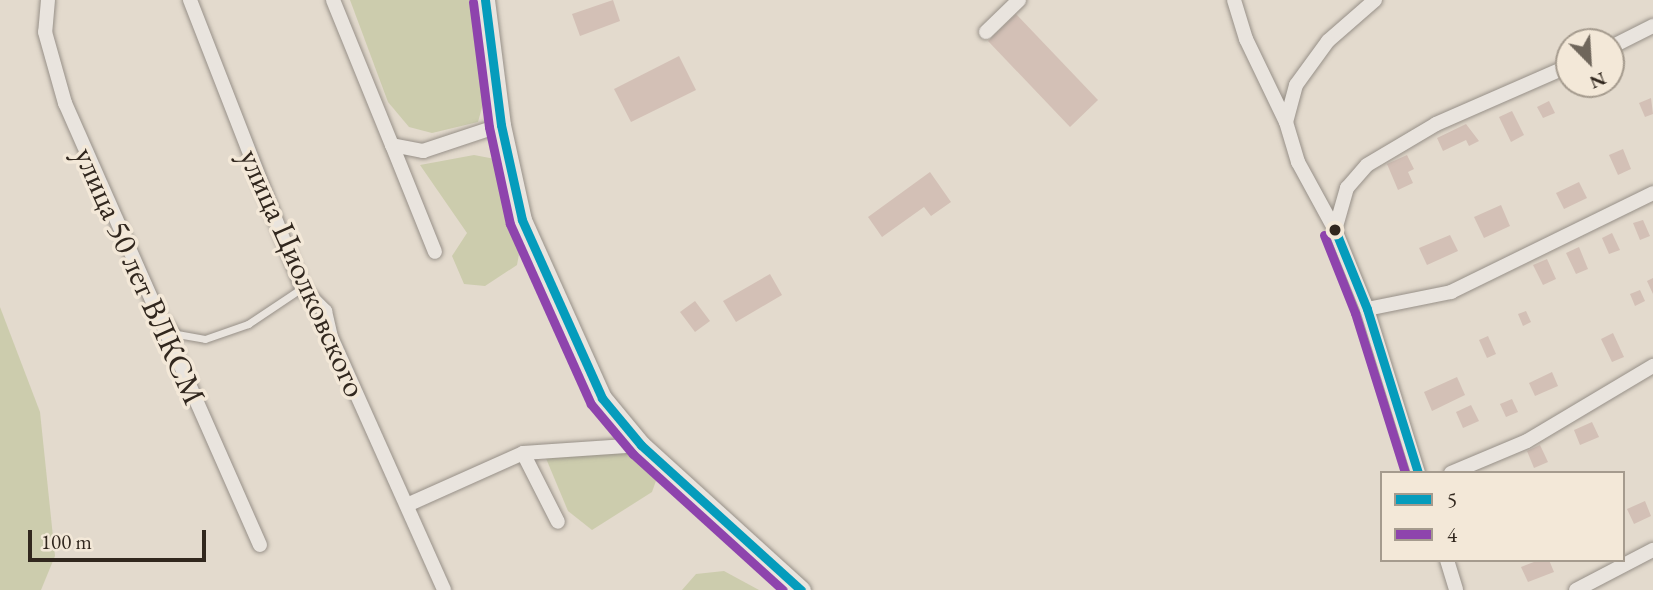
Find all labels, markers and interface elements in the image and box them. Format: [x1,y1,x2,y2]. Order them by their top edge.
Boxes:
north arrow [1555,28,1625,98]
text: N [1586,66,1610,95]
street label: улица 50 лет ВЛКСМ [66,141,214,411]
street label: улица Циолковского [231,143,375,403]
unlabelled marker [1328,223,1342,237]
legend [1380,471,1625,562]
text: 5 [1447,486,1457,513]
scale bar [32,516,210,560]
text: 4 [1447,521,1457,548]
text: 100 m [41,528,92,555]

